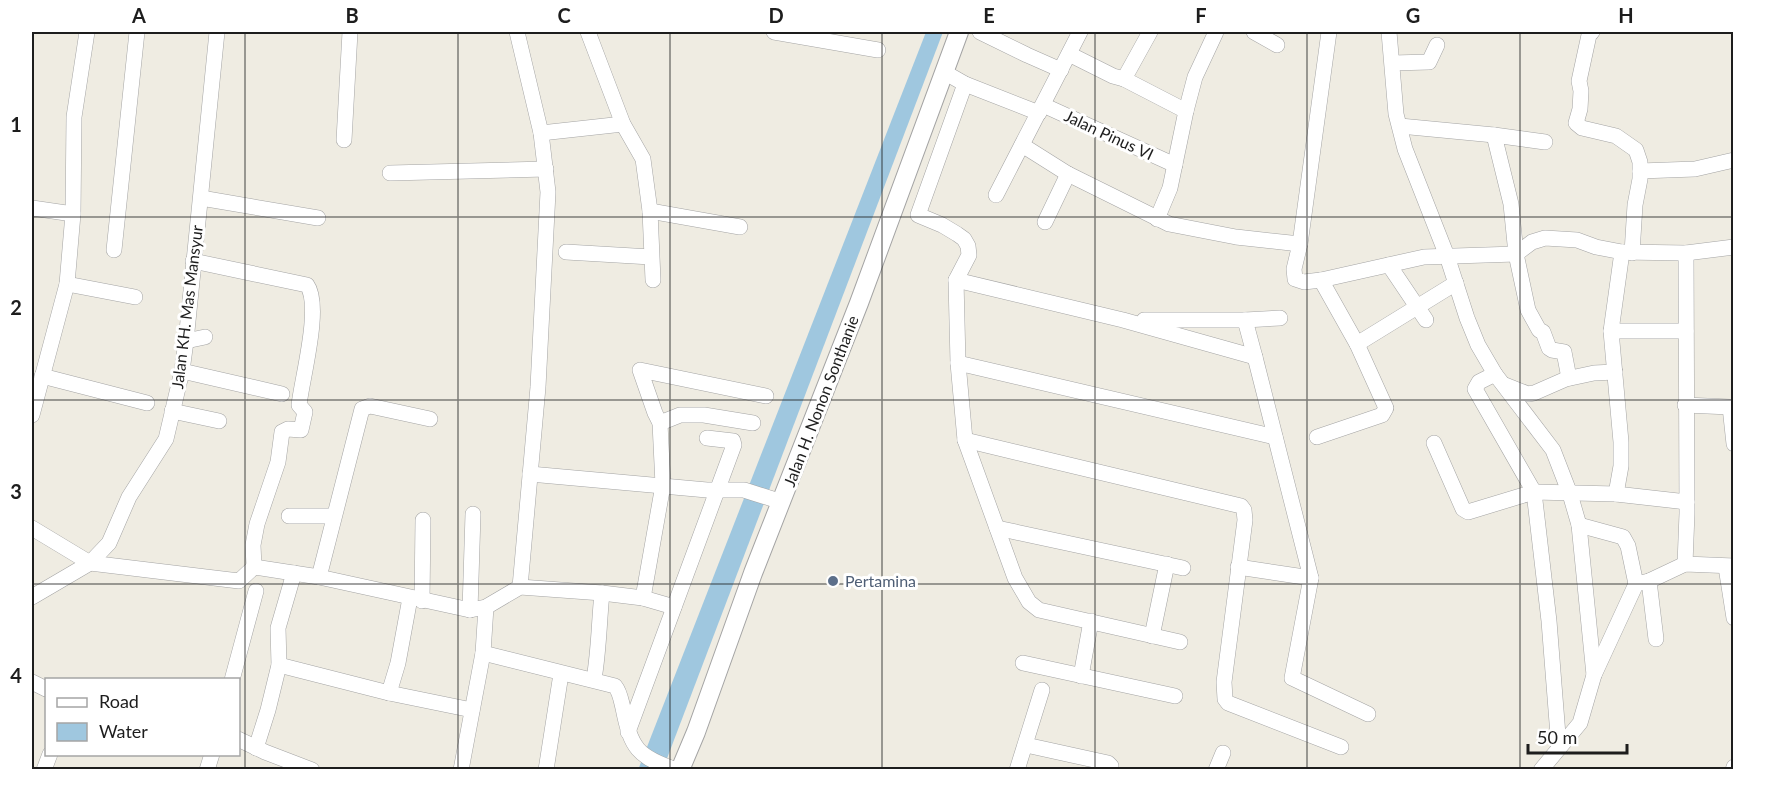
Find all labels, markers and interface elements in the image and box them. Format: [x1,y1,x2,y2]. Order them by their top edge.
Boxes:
text: A [131,3,146,27]
text: B [345,3,359,27]
text: C [557,3,571,27]
text: D [768,3,784,27]
text: E [983,3,995,27]
text: F [1195,3,1207,27]
text: G [1406,3,1420,27]
text: H [1618,3,1634,27]
street label: Jalan Pinus VI [1062,106,1157,163]
text: 1 [10,112,22,136]
street label: Jalan KH. Mas Mansyur [167,224,206,390]
text: 2 [10,295,22,319]
street label: Jalan H. Nonon Sonthanie [779,313,862,489]
text: 3 [10,479,22,503]
place label: Pertamina [845,571,916,590]
marker: Pertamina [826,574,840,588]
text: 4 [10,663,22,687]
legend [45,678,240,756]
text: Road [99,690,139,712]
scale bar [1528,717,1627,755]
text: Water [99,720,148,742]
text: 50 m [1537,726,1577,748]

